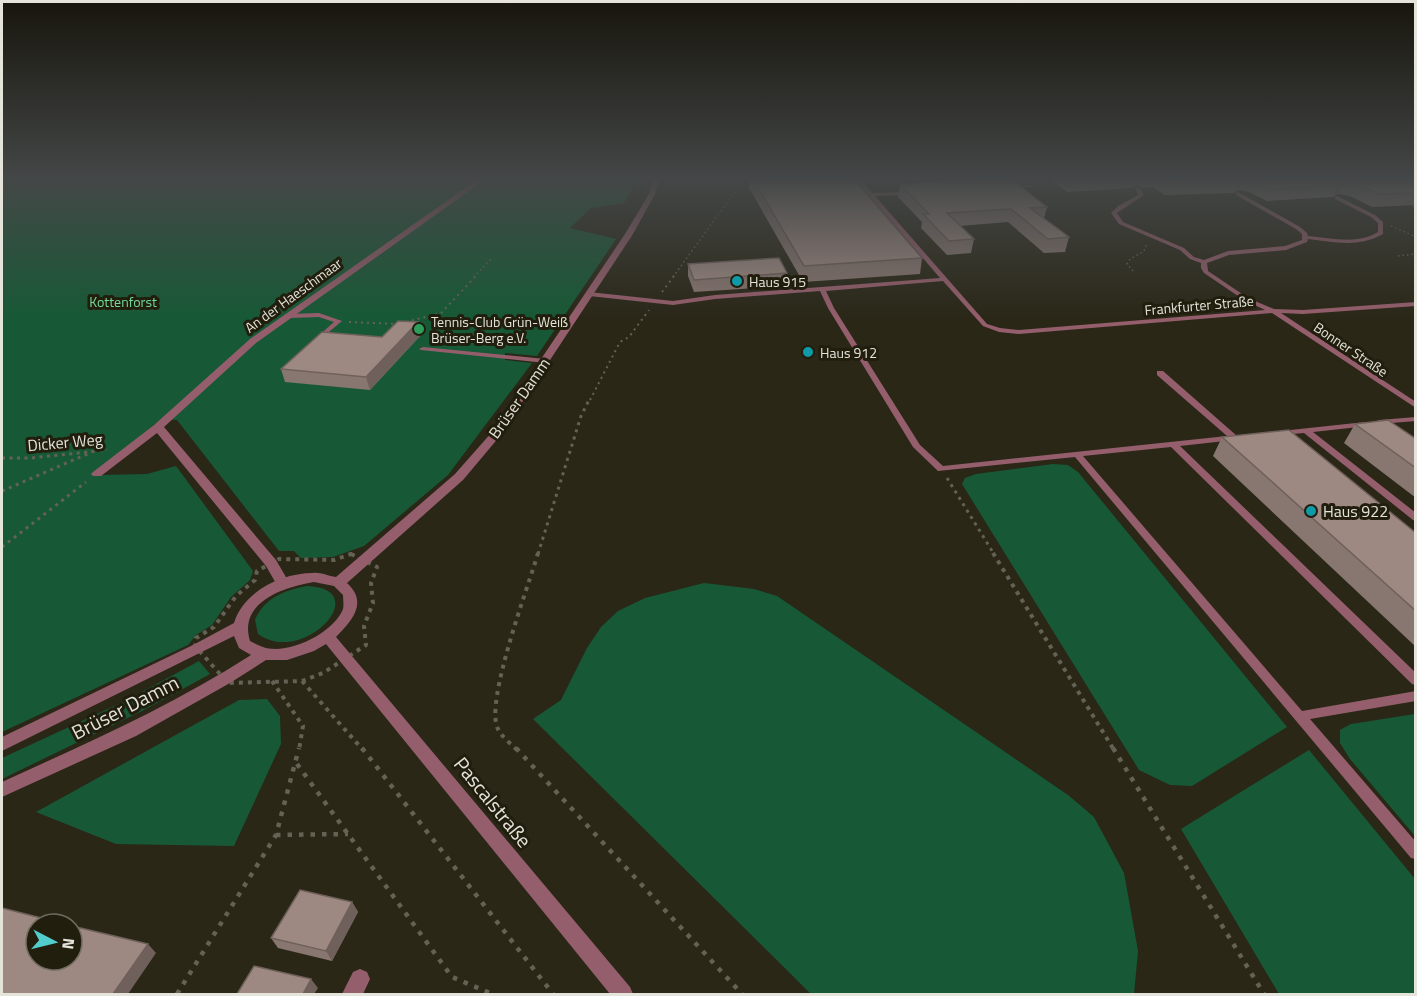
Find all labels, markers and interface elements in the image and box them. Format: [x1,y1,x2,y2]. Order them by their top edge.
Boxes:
street label: An der Haeschmaar [240,252,346,337]
place label: Haus 915 [749,271,806,292]
marker: Haus 915 [730,274,744,288]
street label: Frankfurter Straße [1144,290,1254,320]
park label: Kottenforst [89,291,157,312]
place label: Tennis-Club Grün-Weiß Brüser-Berg e.V. [431,311,568,348]
street label: Bonner Straße [1310,316,1392,382]
marker: Tennis-Club Grün-Weiß Brüser-Berg e.V. [412,322,426,336]
place label: Haus 912 [820,342,877,363]
marker: Haus 912 [801,345,815,359]
street label: Brüser Damm [482,353,556,443]
street label: Dicker Weg [26,427,104,457]
place label: Haus 922 [1323,499,1388,523]
marker: Haus 922 [1304,504,1318,518]
street label: Brüser Damm [66,667,184,747]
street label: Pascalstraße [447,750,539,854]
north arrow [24,912,84,972]
text: N [56,937,81,951]

